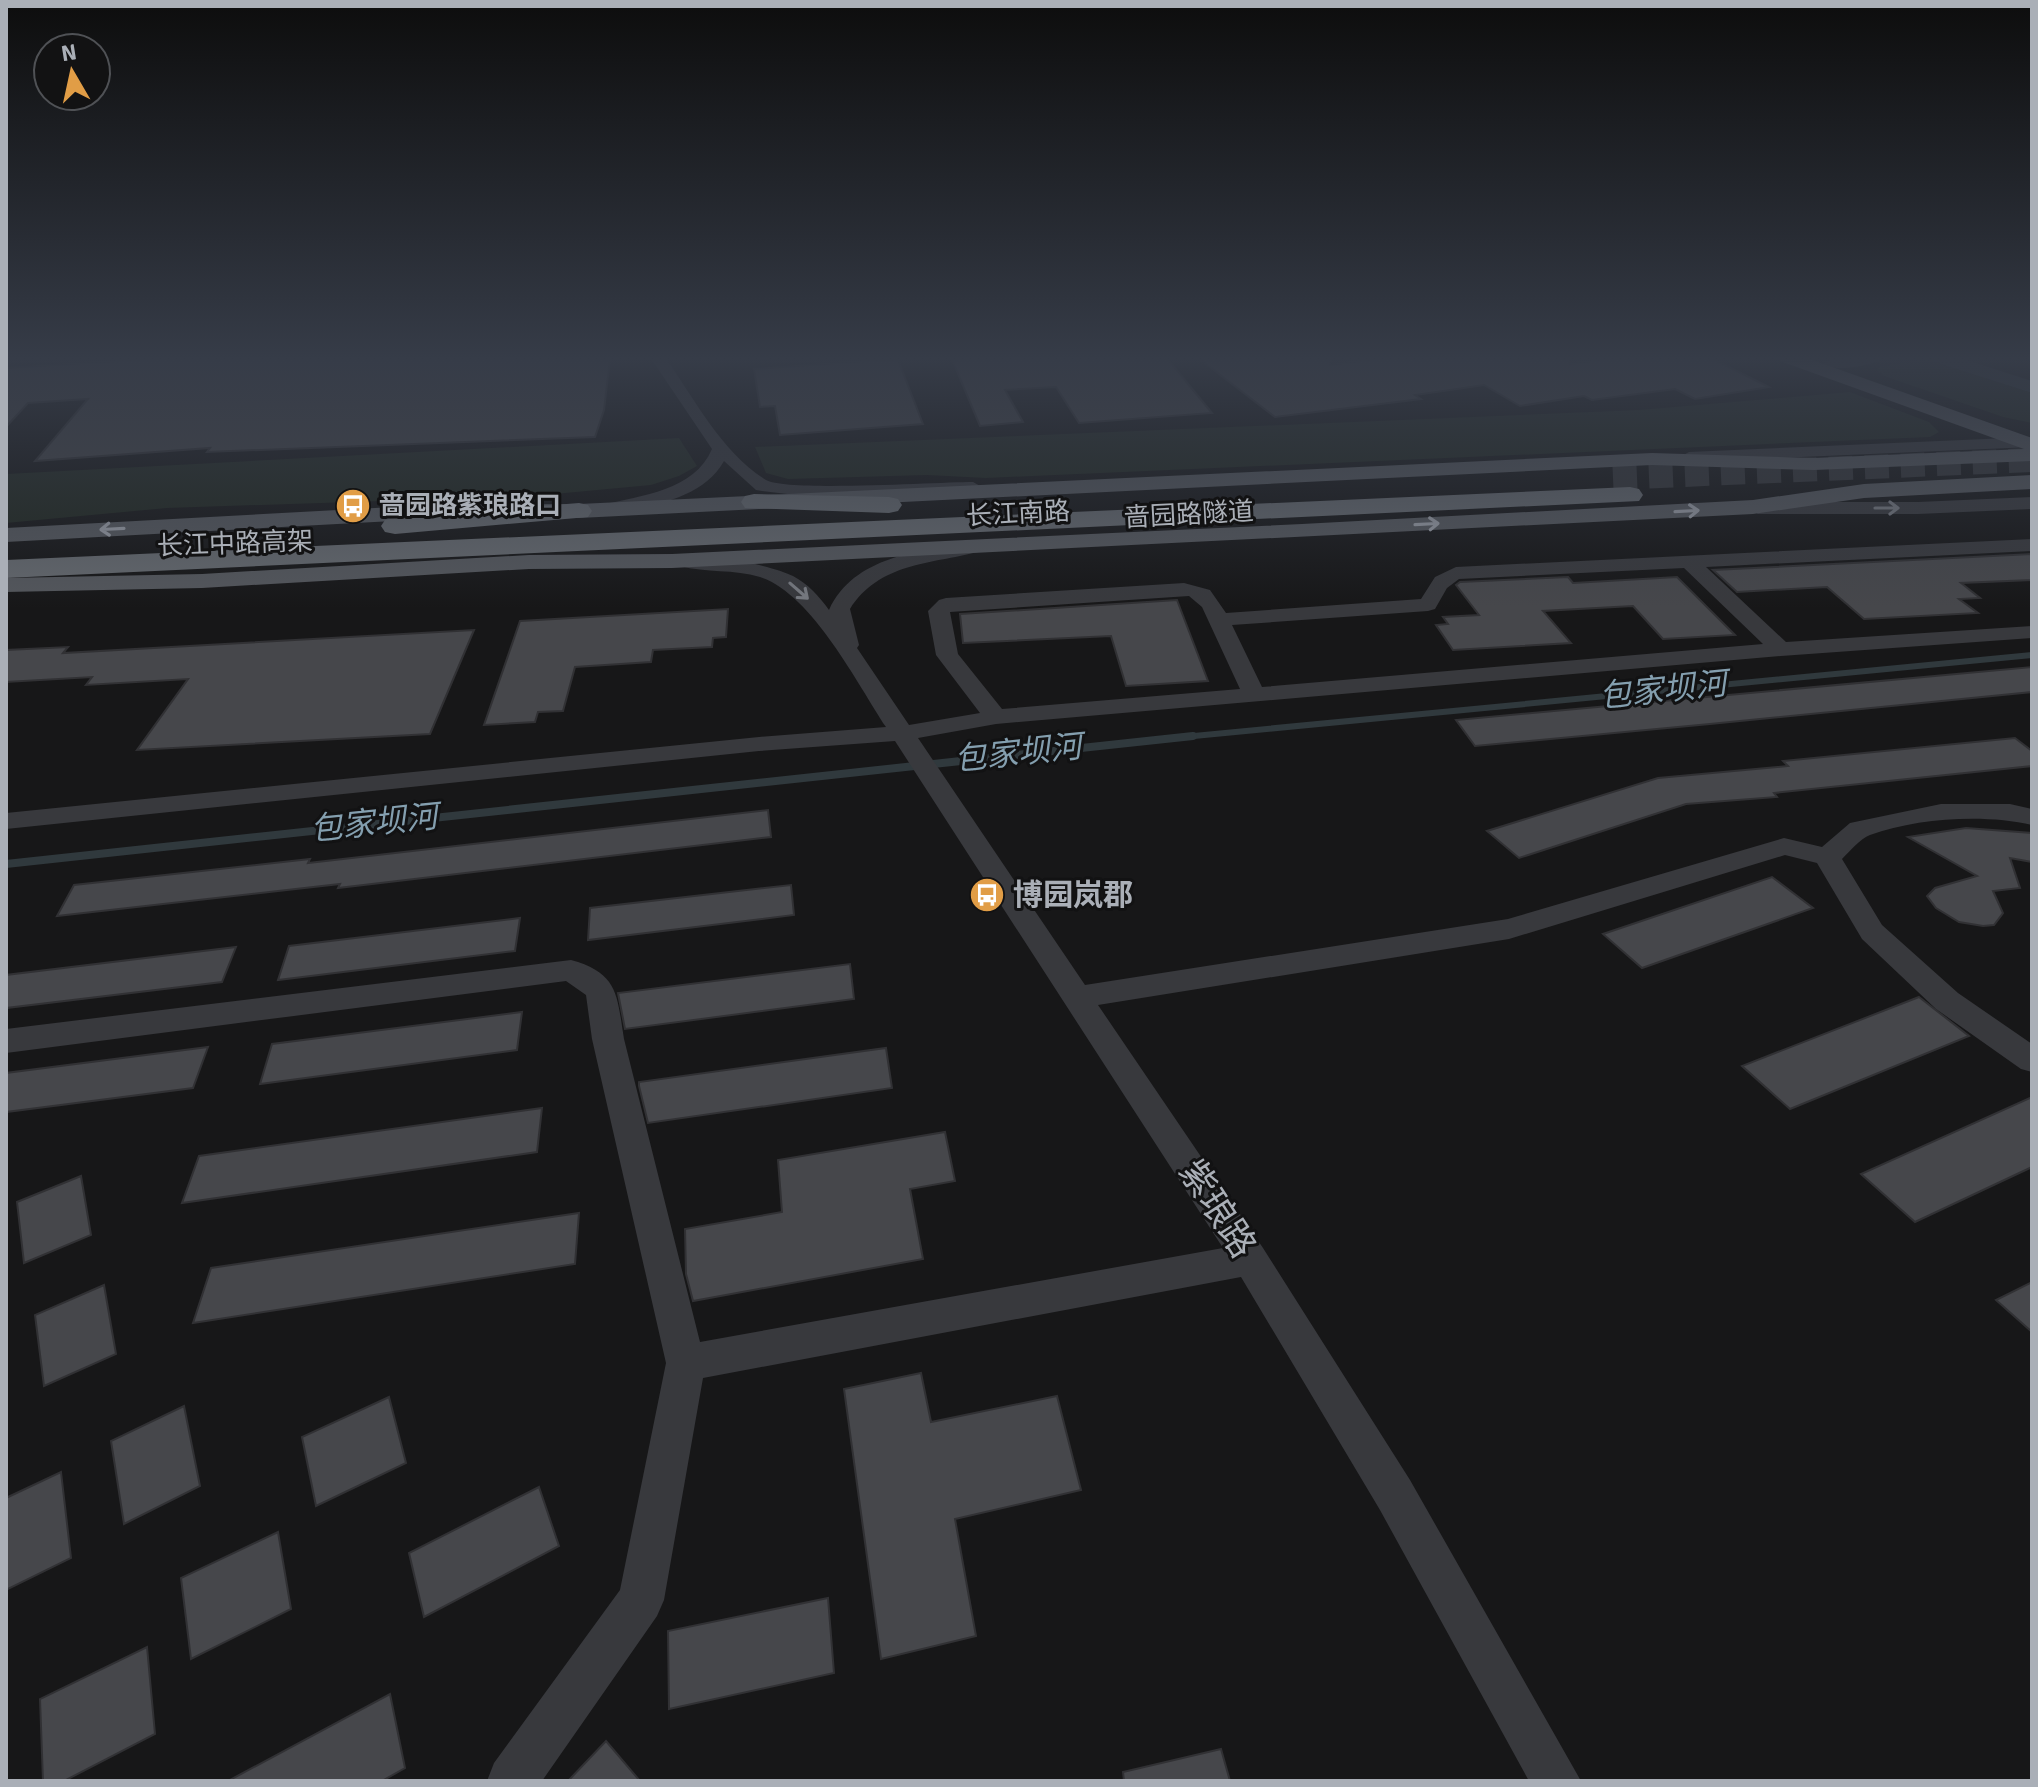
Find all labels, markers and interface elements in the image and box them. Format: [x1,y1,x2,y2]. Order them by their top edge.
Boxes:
north arrow [32,32,112,112]
text: N [59,38,79,67]
bus stop icon: 啬园路紫琅路口 [334,487,372,525]
place label: 啬园路紫琅路口 [379,490,561,522]
street label: 长江南路 [965,495,1071,533]
street label: 啬园路隧道 [1123,496,1255,534]
one-way arrow [1873,500,1900,516]
one-way arrow [1673,503,1700,518]
one-way arrow [1413,517,1440,532]
one-way arrow [99,522,126,537]
street label: 长江中路高架 [156,525,314,563]
one-way arrow [789,582,809,600]
water label: 包家坝河 [1597,663,1735,716]
water label: 包家坝河 [952,726,1090,779]
water label: 包家坝河 [308,796,446,849]
bus stop icon: 博园岚郡 [968,876,1006,914]
place label: 博园岚郡 [1013,877,1133,914]
street label: 紫琅路 [1169,1151,1265,1267]

